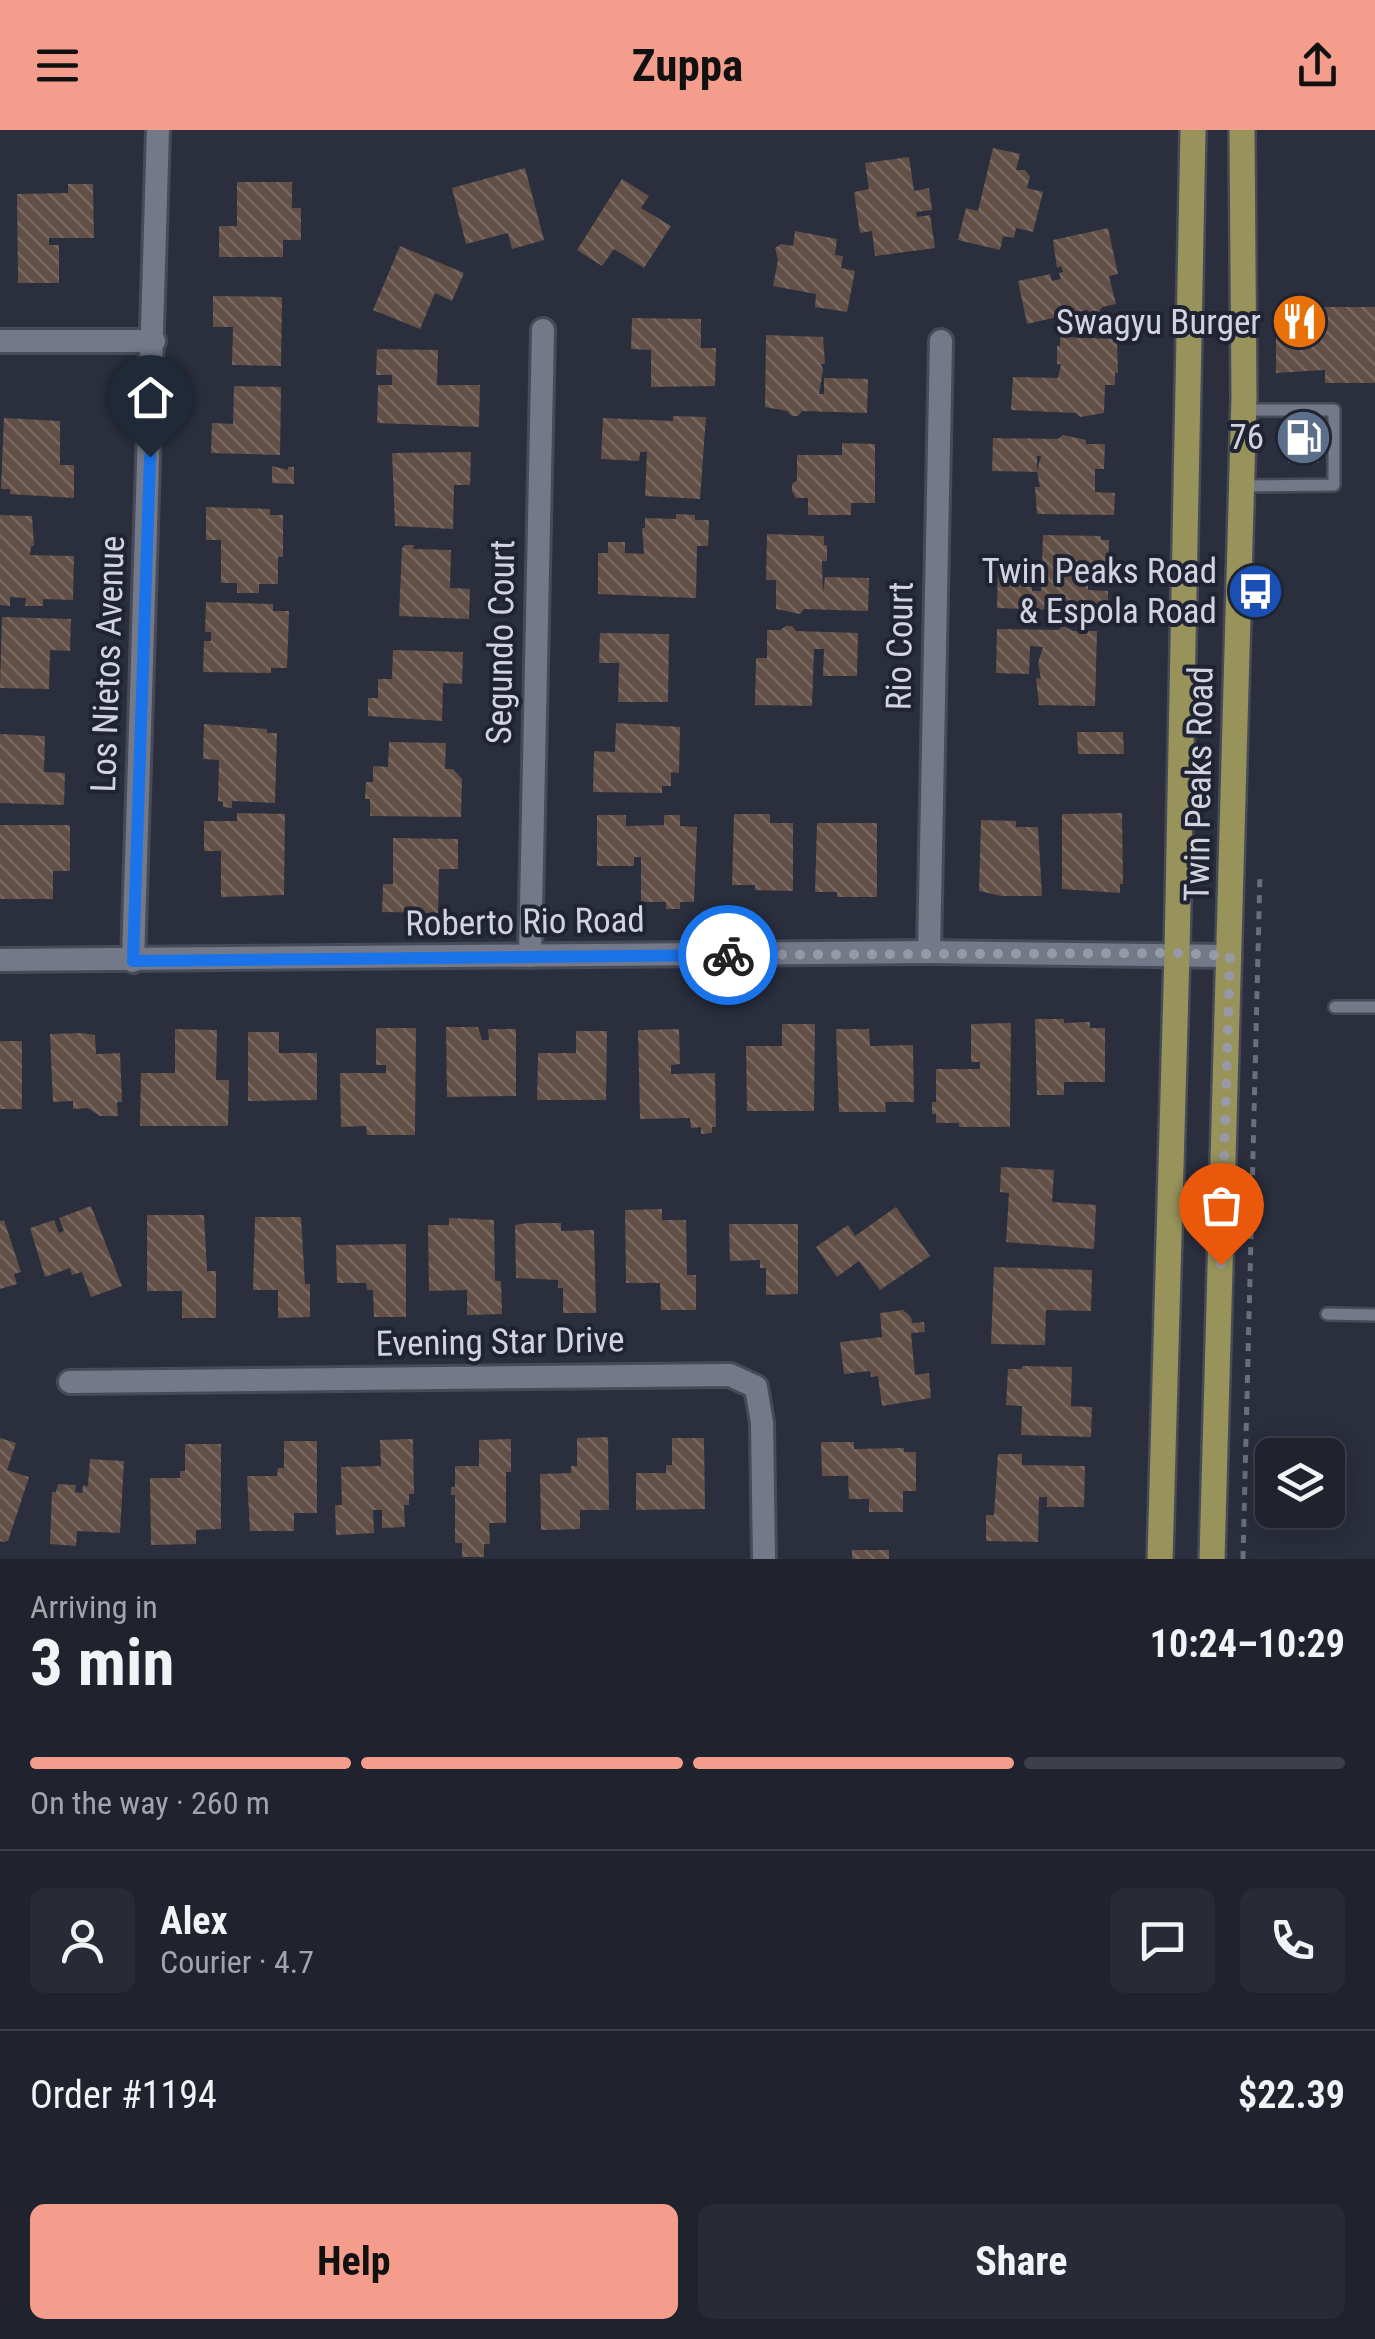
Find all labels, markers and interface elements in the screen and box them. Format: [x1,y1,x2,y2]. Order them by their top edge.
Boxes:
icon: menu [30,38,85,93]
icon: share [1290,38,1345,93]
text: Zuppa [632,39,743,92]
restaurant icon: Swagyu Burger [1270,292,1330,352]
place label: Swagyu Burger [1056,302,1261,343]
pin [108,355,193,458]
icon: home [123,370,178,425]
fuel station icon: 76 [1273,407,1333,467]
place label: 76 [1229,417,1264,458]
street label: Los Nietos Avenue [83,535,133,793]
street label: Segundo Court [479,539,523,745]
place label: Twin Peaks Road & Espola Road [982,551,1217,632]
bus stop icon: Twin Peaks Road & Espola Road [1226,561,1286,621]
street label: Rio Court [878,581,922,711]
street label: Twin Peaks Road [1176,666,1222,902]
street label: Roberto Rio Road [405,899,645,945]
courier [678,905,778,1005]
icon: bike [701,928,756,983]
pin [1179,1163,1264,1266]
icon: bag [1194,1178,1249,1233]
street label: Evening Star Drive [375,1319,625,1365]
map controls [1255,1438,1345,1528]
button: layers [1255,1438,1345,1528]
text: Arriving in [30,1588,158,1626]
text: 10:24–10:29 [1150,1622,1345,1666]
text: 3 min [30,1625,174,1701]
text: On the way · 260 m [30,1784,270,1822]
button: person [30,1888,135,1993]
button: chat [1110,1888,1215,1993]
button: phone [1240,1888,1345,1993]
text: Alex [160,1899,228,1943]
text: Courier · 4.7 [160,1943,314,1981]
text: Order #1194 [30,2073,217,2117]
text: $22.39 [1238,2073,1345,2117]
button: Help [30,2204,678,2319]
button: Share [698,2204,1345,2319]

